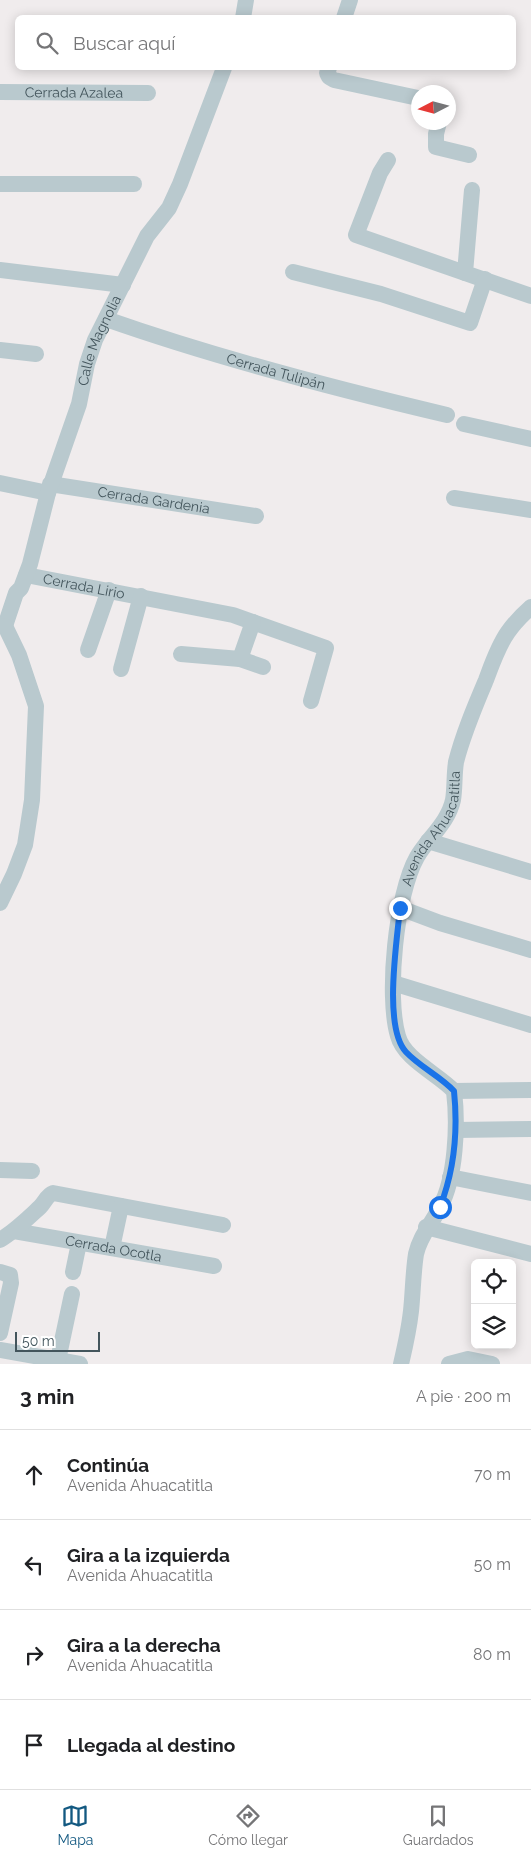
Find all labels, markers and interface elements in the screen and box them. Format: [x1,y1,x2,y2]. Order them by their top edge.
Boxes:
search box [15,15,516,70]
icon: search [33,29,61,57]
text: Buscar aquí [73,32,175,54]
street label: Cerrada Azalea [25,84,123,101]
north arrow [411,85,456,130]
street label: Calle Magnolia [75,293,124,387]
street label: Cerrada Tulipán [225,350,327,393]
street label: Cerrada Gardenia [96,484,211,517]
street label: Cerrada Lirio [42,570,126,602]
street label: Avenida Ahuacatitla [398,770,463,888]
route end [389,897,412,920]
route start [429,1196,452,1219]
street label: Cerrada Ocotla [64,1232,163,1265]
map controls [471,1259,516,1349]
button: locate [471,1259,516,1304]
button: layers [471,1304,516,1349]
scale bar [15,1329,100,1352]
text: 50 m [22,1333,55,1349]
text: 3 min [20,1384,74,1409]
text: A pie · 200 m [416,1387,511,1406]
text: Continúa [67,1454,149,1476]
icon: ahead [20,1461,48,1489]
text: 70 m [474,1465,511,1484]
text: Avenida Ahuacatitla [67,1476,213,1495]
text: Gira a la izquierda [67,1544,230,1566]
icon: left [20,1551,48,1579]
text: 50 m [474,1555,511,1574]
text: Avenida Ahuacatitla [67,1566,213,1585]
text: Gira a la derecha [67,1634,221,1656]
icon: right [20,1641,48,1669]
text: 80 m [473,1645,511,1664]
text: Avenida Ahuacatitla [67,1656,213,1675]
icon: arrive [20,1731,48,1759]
text: Llegada al destino [67,1734,235,1756]
tab: Mapa [57,1802,93,1848]
tab: Cómo llegar [208,1802,288,1848]
tab: Guardados [403,1802,474,1848]

